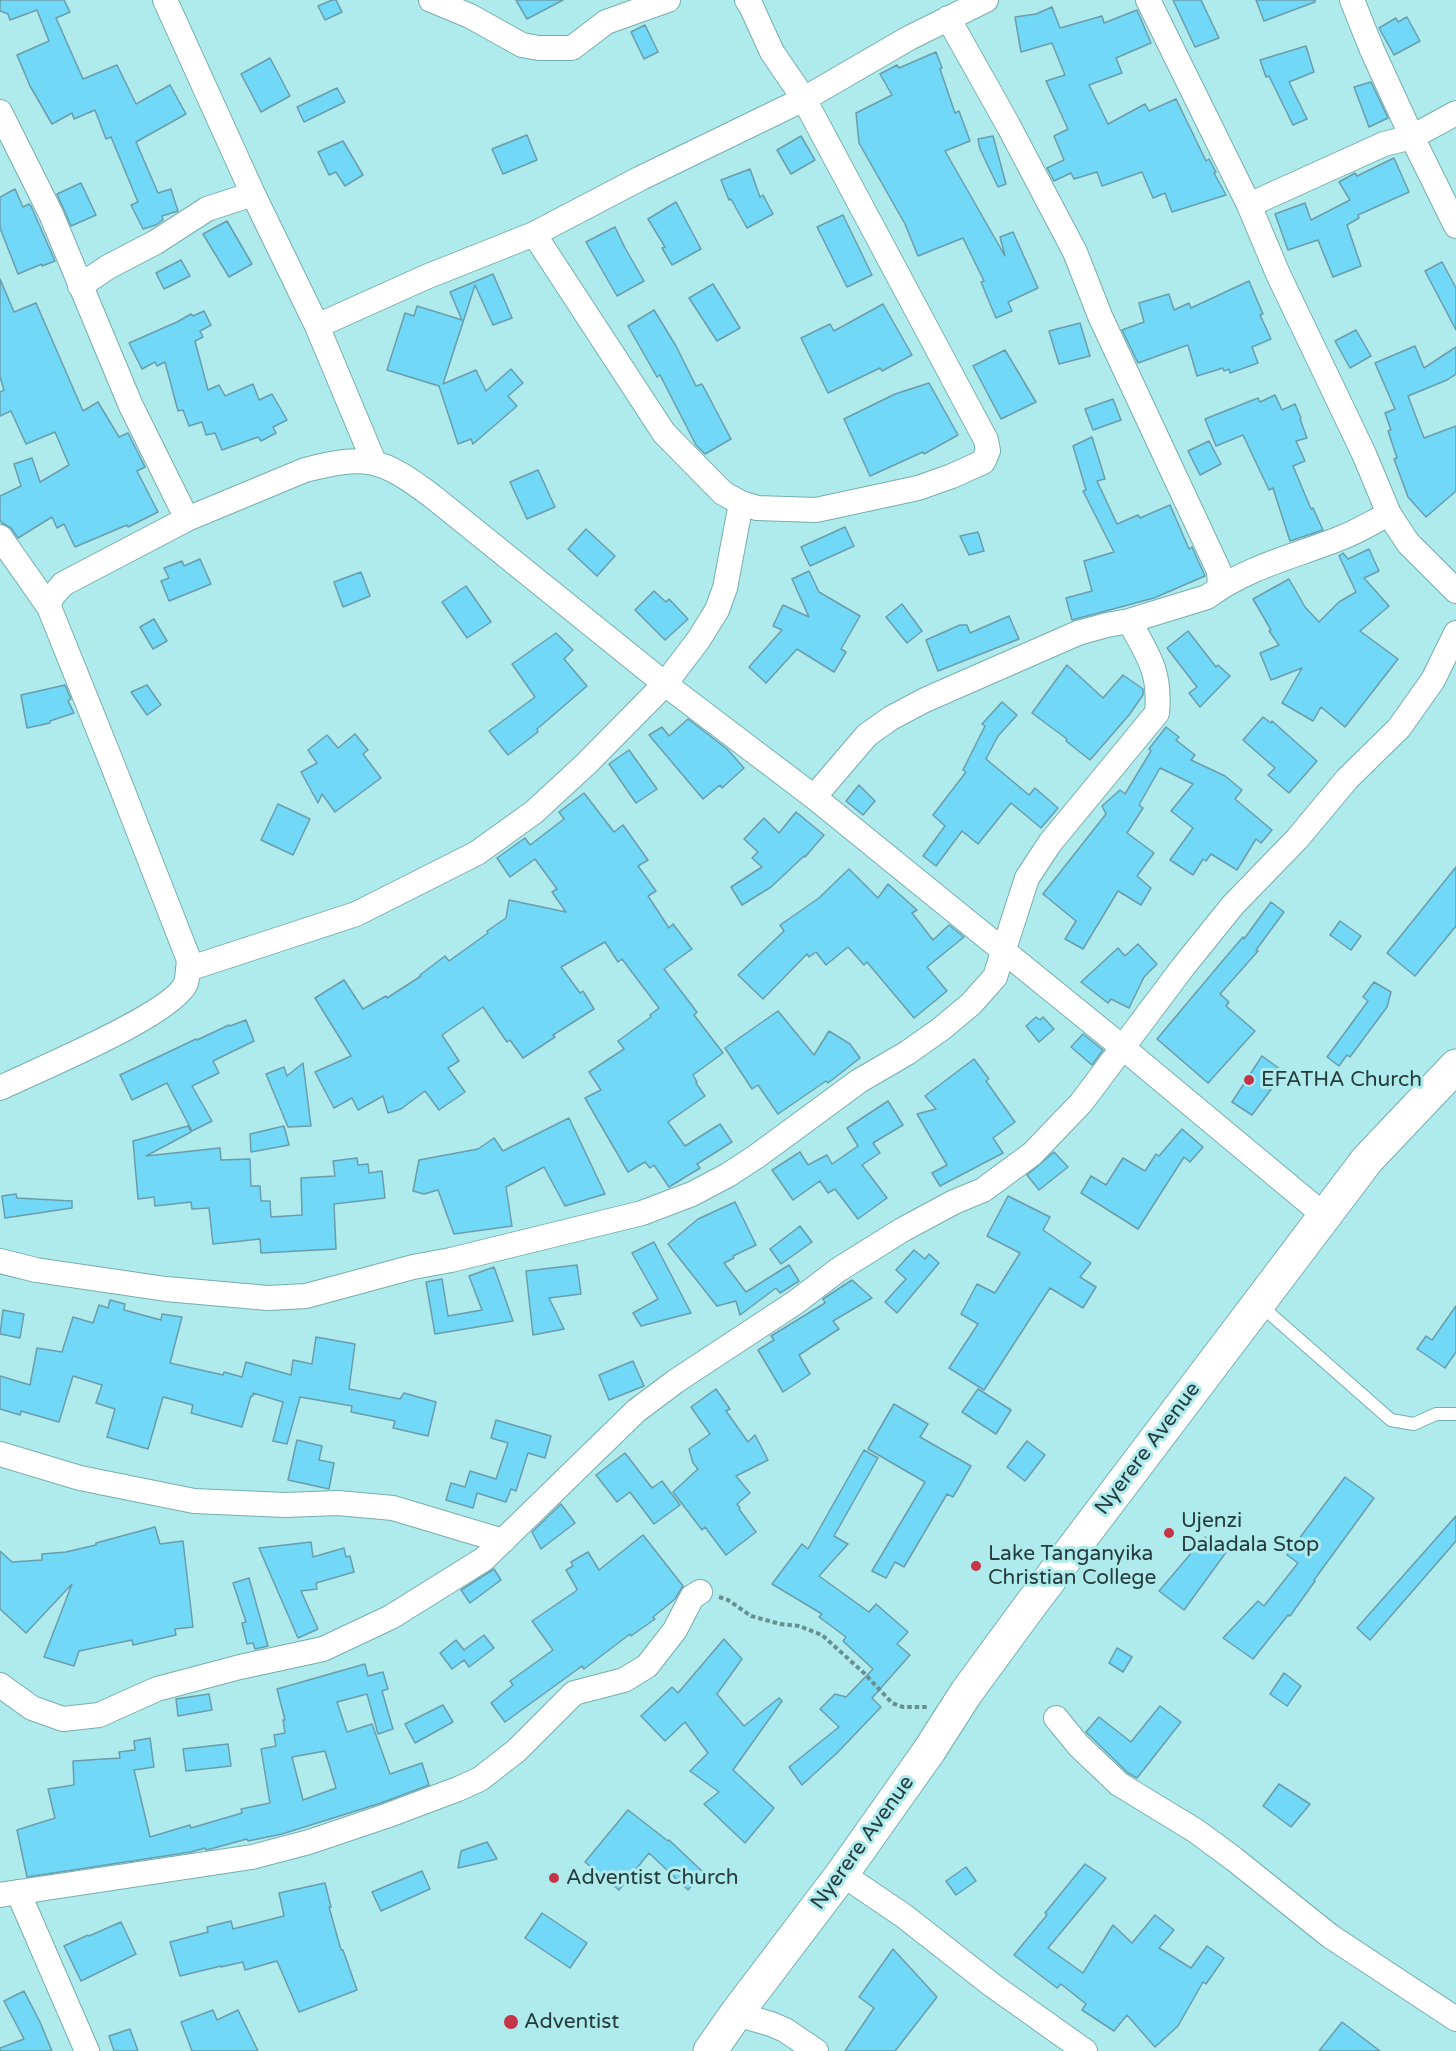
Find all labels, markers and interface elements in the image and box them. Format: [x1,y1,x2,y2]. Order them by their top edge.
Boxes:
place label: EFATHA Church [1261,1067,1422,1093]
marker: EFATHA Church [1242,1073,1256,1087]
street label: Nyerere Avenue [1090,1378,1206,1520]
place label: Ujenzi Daladala Stop [1181,1508,1319,1558]
marker: Ujenzi Daladala Stop [1162,1526,1176,1540]
place label: Lake Tanganyika Christian College [988,1541,1156,1591]
marker: Lake Tanganyika Christian College [969,1559,983,1573]
street label: Nyerere Avenue [806,1771,920,1915]
place label: Adventist Church [566,1865,739,1891]
marker: Adventist Church [547,1871,561,1885]
place label: Adventist [524,2009,619,2035]
marker: Adventist [502,2013,520,2031]

